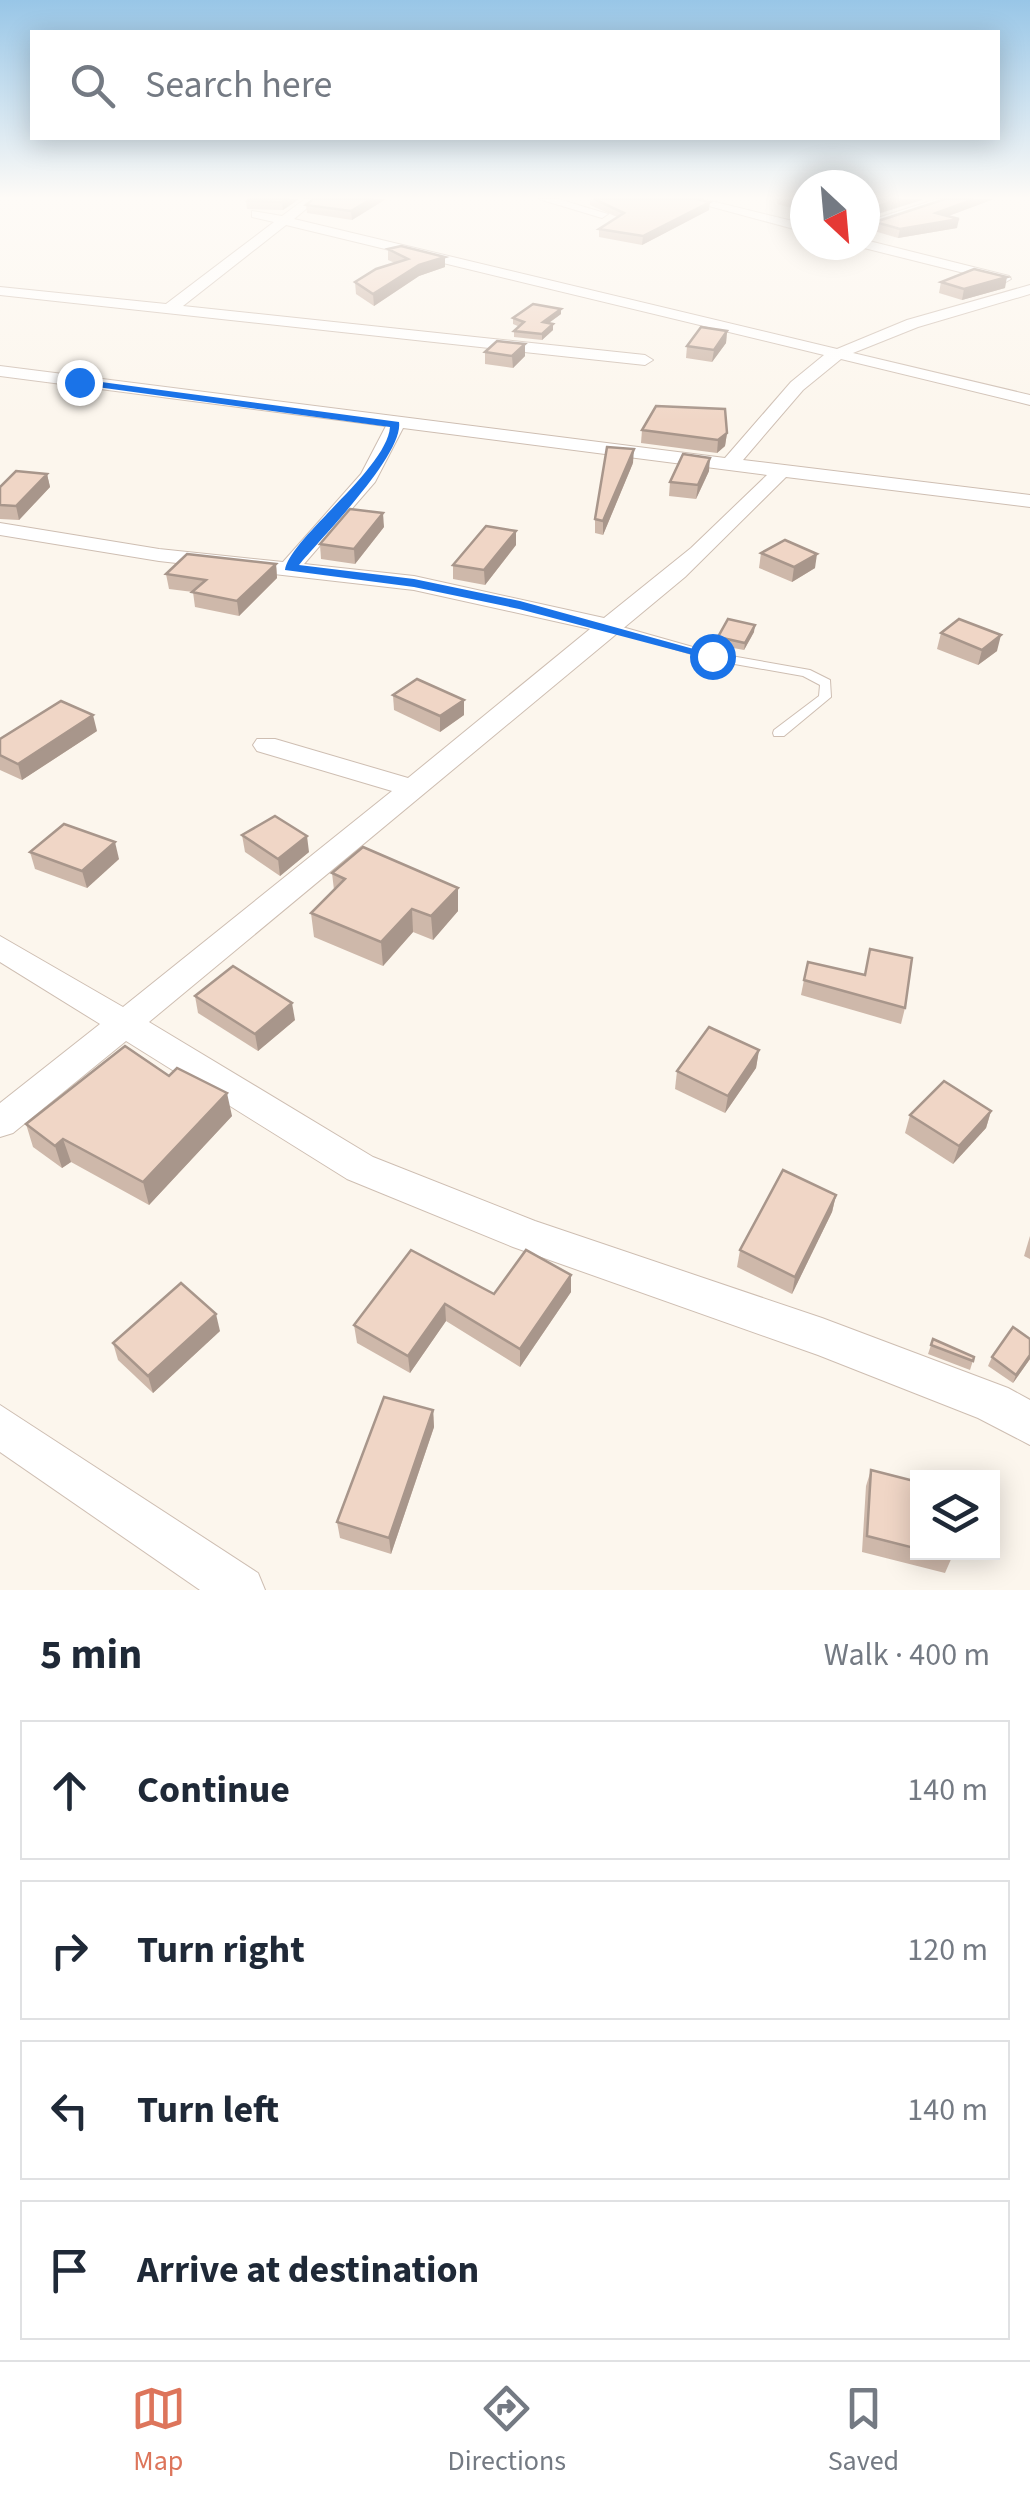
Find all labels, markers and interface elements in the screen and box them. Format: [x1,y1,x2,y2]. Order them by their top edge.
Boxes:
search box [30,30,1000,140]
icon: search [65,58,120,113]
text: Search here [145,58,332,112]
north arrow [790,170,880,260]
route end [57,360,103,406]
route start [690,634,736,680]
map controls [910,1470,1000,1560]
button: layers [910,1470,1000,1560]
text: 5 min [40,1625,142,1685]
text: Walk · 400 m [824,1632,990,1678]
icon: ahead [42,1763,97,1818]
text: Continue [137,1763,290,1817]
text: 140 m [907,1767,988,1813]
icon: right [42,1923,97,1978]
text: Turn right [137,1923,305,1977]
text: 120 m [907,1927,988,1973]
icon: left [42,2083,97,2138]
text: Turn left [137,2083,279,2137]
text: 140 m [907,2087,988,2133]
icon: arrive [42,2243,97,2298]
text: Arrive at destination [137,2243,479,2297]
tab: Map [131,2381,186,2481]
tab: Directions [448,2381,566,2481]
tab: Saved [828,2381,899,2481]

